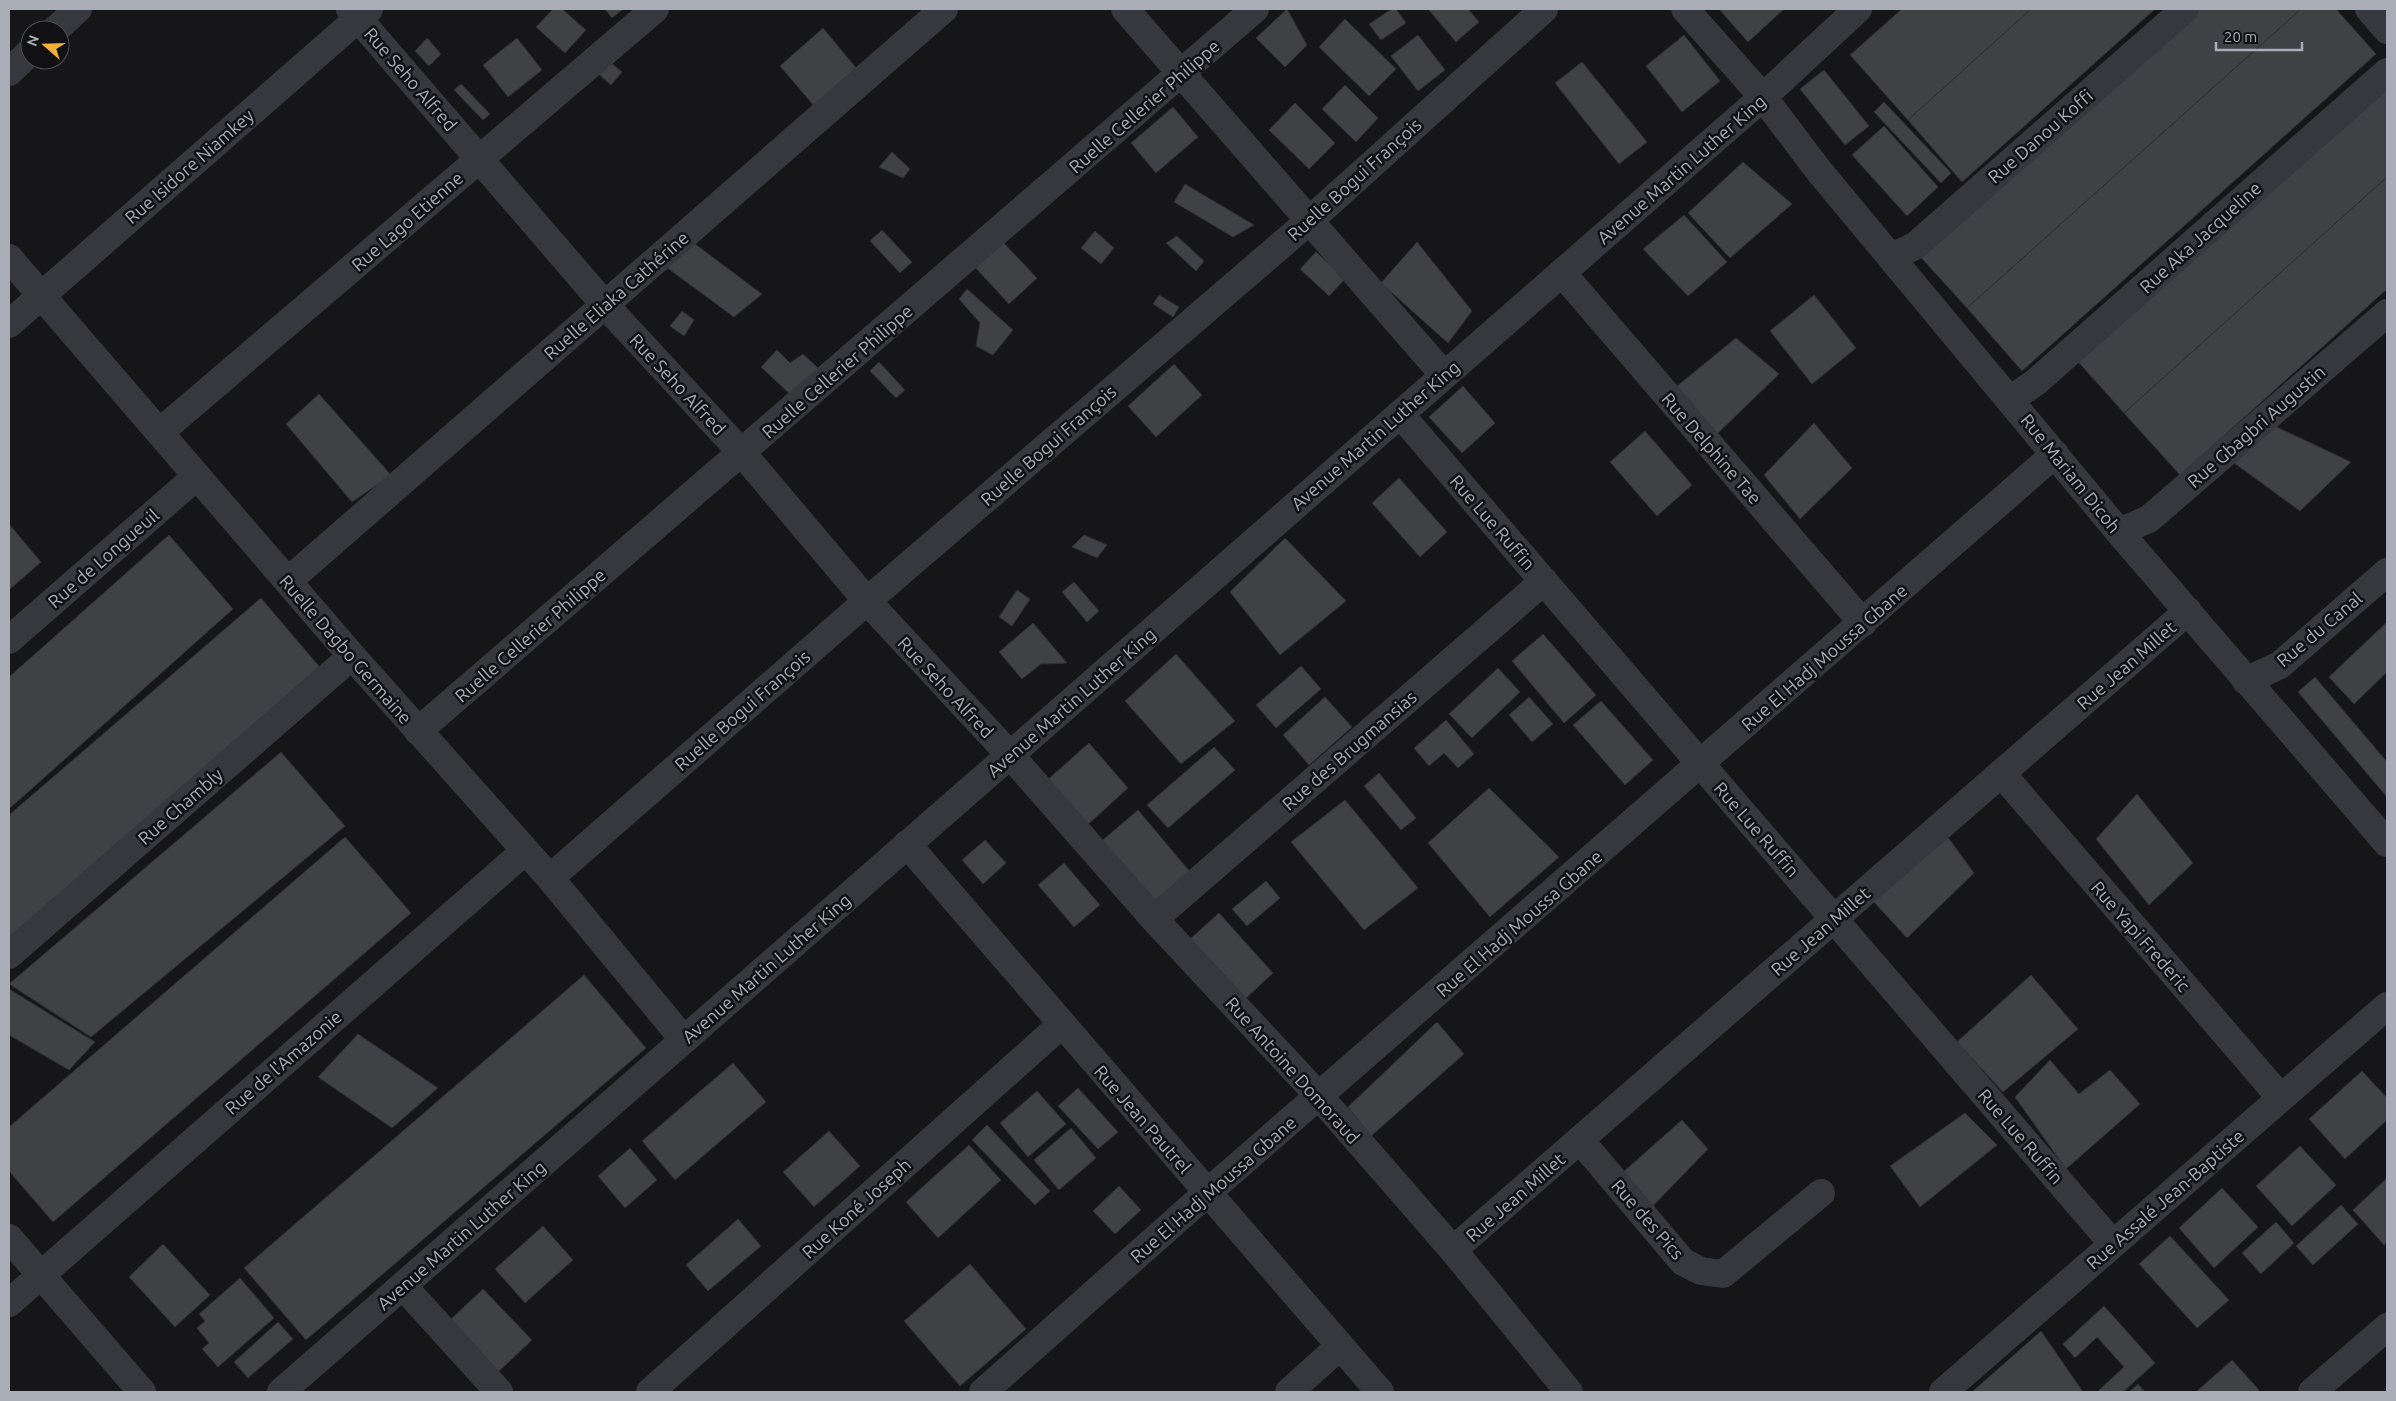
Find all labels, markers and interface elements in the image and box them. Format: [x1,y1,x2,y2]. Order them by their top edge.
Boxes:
north arrow [20,20,70,70]
scale bar [2216,20,2302,52]
street label: Rue Seho Alfred [361,23,461,135]
text: 20 m [2224,28,2257,45]
text: N [23,33,42,48]
street label: Ruelle Cellerier Philippe [1065,35,1223,177]
street label: Rue Danou Koffi [1984,85,2096,187]
street label: Avenue Martin Luther King [1593,90,1769,248]
street label: Rue Isidore Niamkey [121,105,258,227]
street label: Ruelle Bogui François [1283,114,1425,244]
street label: Rue Lago Etienne [347,167,467,275]
street label: Rue Aka Jacqueline [2135,177,2265,297]
street label: Ruelle Eliaka Cathérine [540,227,692,363]
street label: Ruelle Cellerier Philippe [758,300,916,442]
street label: Rue Seho Alfred [626,329,730,439]
street label: Avenue Martin Luther King [1287,356,1463,514]
street label: Rue Gbagbri Augustin [2183,361,2329,491]
street label: Ruelle Bogui François [976,381,1120,509]
street label: Rue Delphine Tae [1658,388,1766,508]
street label: Rue Mariam Dicoh [2017,410,2125,536]
street label: Rue Lue Ruffin [1446,471,1540,573]
street label: Rue de Longueuil [44,504,163,611]
street label: Ruelle Cellerier Philippe [451,564,609,706]
street label: Ruelle Dagbo Germaine [276,571,416,727]
street label: Rue El Hadj Moussa Gbane [1737,580,1911,734]
street label: Rue du Canal [2272,587,2366,670]
street label: Rue Jean Millet [2072,617,2180,713]
street label: Avenue Martin Luther King [983,623,1159,781]
street label: Rue Seho Alfred [894,632,998,742]
street label: Ruelle Bogui François [670,646,814,774]
street label: Rue des Brugmansias [1278,686,1420,814]
street label: Rue Chambly [134,764,227,848]
street label: Rue Lue Ruffin [1710,778,1804,880]
street label: Rue El Hadj Moussa Gbane [1432,846,1606,1000]
street label: Rue Yapi Frederic [2088,877,2194,995]
street label: Rue Jean Millet [1766,883,1874,979]
street label: Avenue Martin Luther King [678,889,854,1047]
street label: Rue Antoine Domoraud [1222,993,1364,1147]
street label: Rue de l'Amazonie [221,1006,345,1118]
street label: Rue Jean Pautrel [1091,1061,1196,1177]
street label: Rue Lue Ruffin [1974,1085,2068,1187]
street label: Rue El Hadj Moussa Gbane [1126,1112,1300,1266]
street label: Rue Assalé Jean-Baptiste [2082,1125,2248,1273]
street label: Rue Jean Millet [1461,1149,1569,1245]
street label: Rue Koné Joseph [798,1154,914,1262]
street label: Avenue Martin Luther King [373,1156,549,1314]
street label: Rue des Pics [1608,1175,1688,1263]

